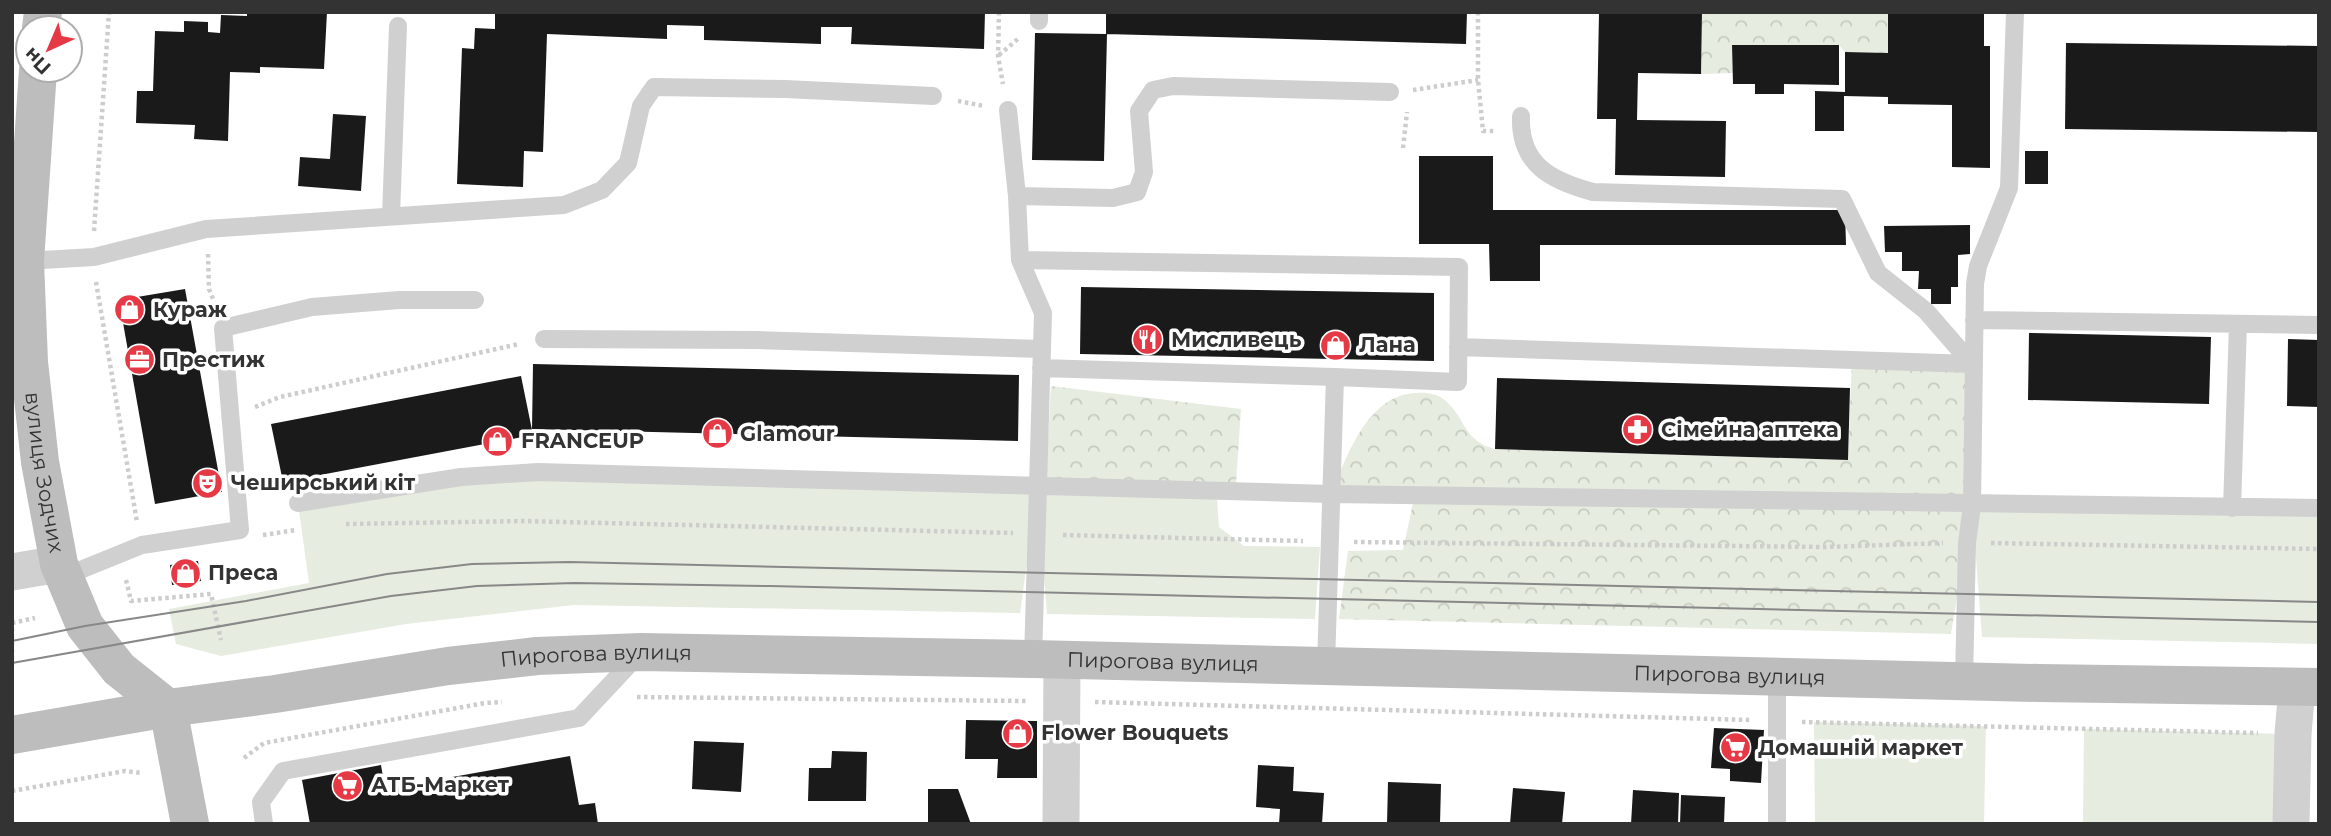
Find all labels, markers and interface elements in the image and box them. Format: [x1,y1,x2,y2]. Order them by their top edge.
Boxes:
north arrow [14,14,84,84]
text: Пн [19,43,56,79]
shop icon: Кураж [113,293,147,327]
place label: Кураж [153,297,228,322]
restaurant icon: Мисливець [1131,323,1165,357]
place label: Мисливець [1171,327,1302,352]
shop icon: Лана [1319,328,1353,362]
place label: Лана [1359,332,1416,357]
office icon: Престиж [122,343,156,377]
place label: Престиж [162,347,266,372]
street label: вулиця Зодчих [20,391,70,555]
pharmacy icon: Сімейна аптека [1621,413,1655,447]
shop icon: Glamour [700,417,734,451]
place label: Сімейна аптека [1661,417,1839,442]
place label: Glamour [740,421,835,446]
shop icon: FRANCEUP [481,424,515,458]
place label: FRANCEUP [521,428,644,453]
theatre icon: Чеширський кіт [191,466,225,500]
place label: Чеширський кіт [231,470,416,495]
shop icon: Преса [168,556,202,590]
place label: Преса [208,560,278,585]
street label: Пирогова вулиця [499,639,692,672]
street label: Пирогова вулиця [1067,647,1259,676]
street label: Пирогова вулиця [1633,660,1826,690]
shop icon: Flower Bouquets [1001,716,1035,750]
place label: Flower Bouquets [1041,720,1229,745]
supermarket icon: Домашній маркет [1718,731,1752,765]
place label: Домашній маркет [1758,735,1964,760]
supermarket icon: АТБ-Маркет [331,768,365,802]
place label: АТБ-Маркет [371,772,510,797]

